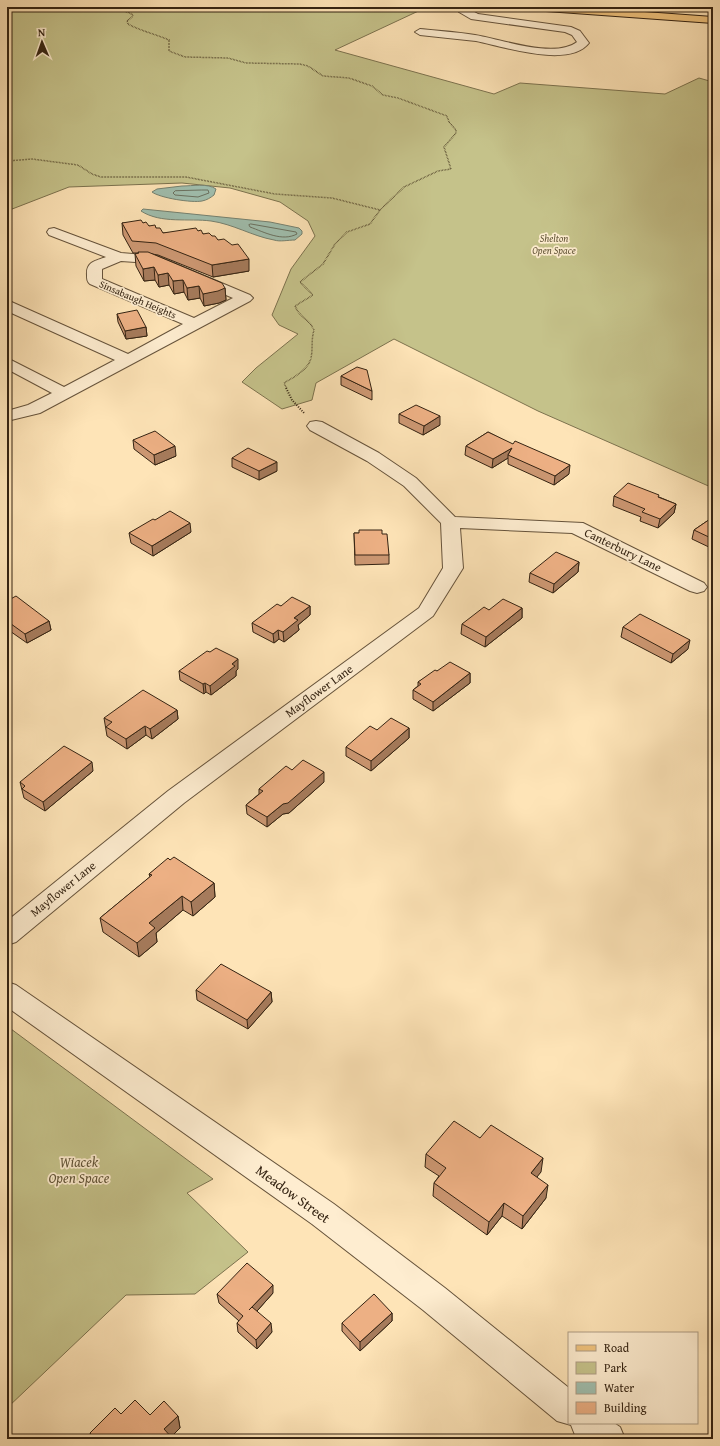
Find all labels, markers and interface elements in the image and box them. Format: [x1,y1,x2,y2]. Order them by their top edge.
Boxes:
north arrow [22,22,62,62]
text: N [38,24,46,40]
park label: Shelton Open Space [532,231,576,258]
street label: Sinsabaugh Heights [97,276,179,322]
street label: Canterbury Lane [582,524,665,576]
street label: Mayflower Lane [281,660,356,721]
street label: Mayflower Lane [26,857,99,920]
park label: Wiacek Open Space [49,1152,110,1188]
street label: Meadow Street [252,1160,334,1228]
legend [568,1332,698,1424]
text: Road [604,1339,630,1356]
text: Park [604,1359,628,1376]
text: Water [604,1379,634,1396]
text: Building [604,1399,647,1416]

